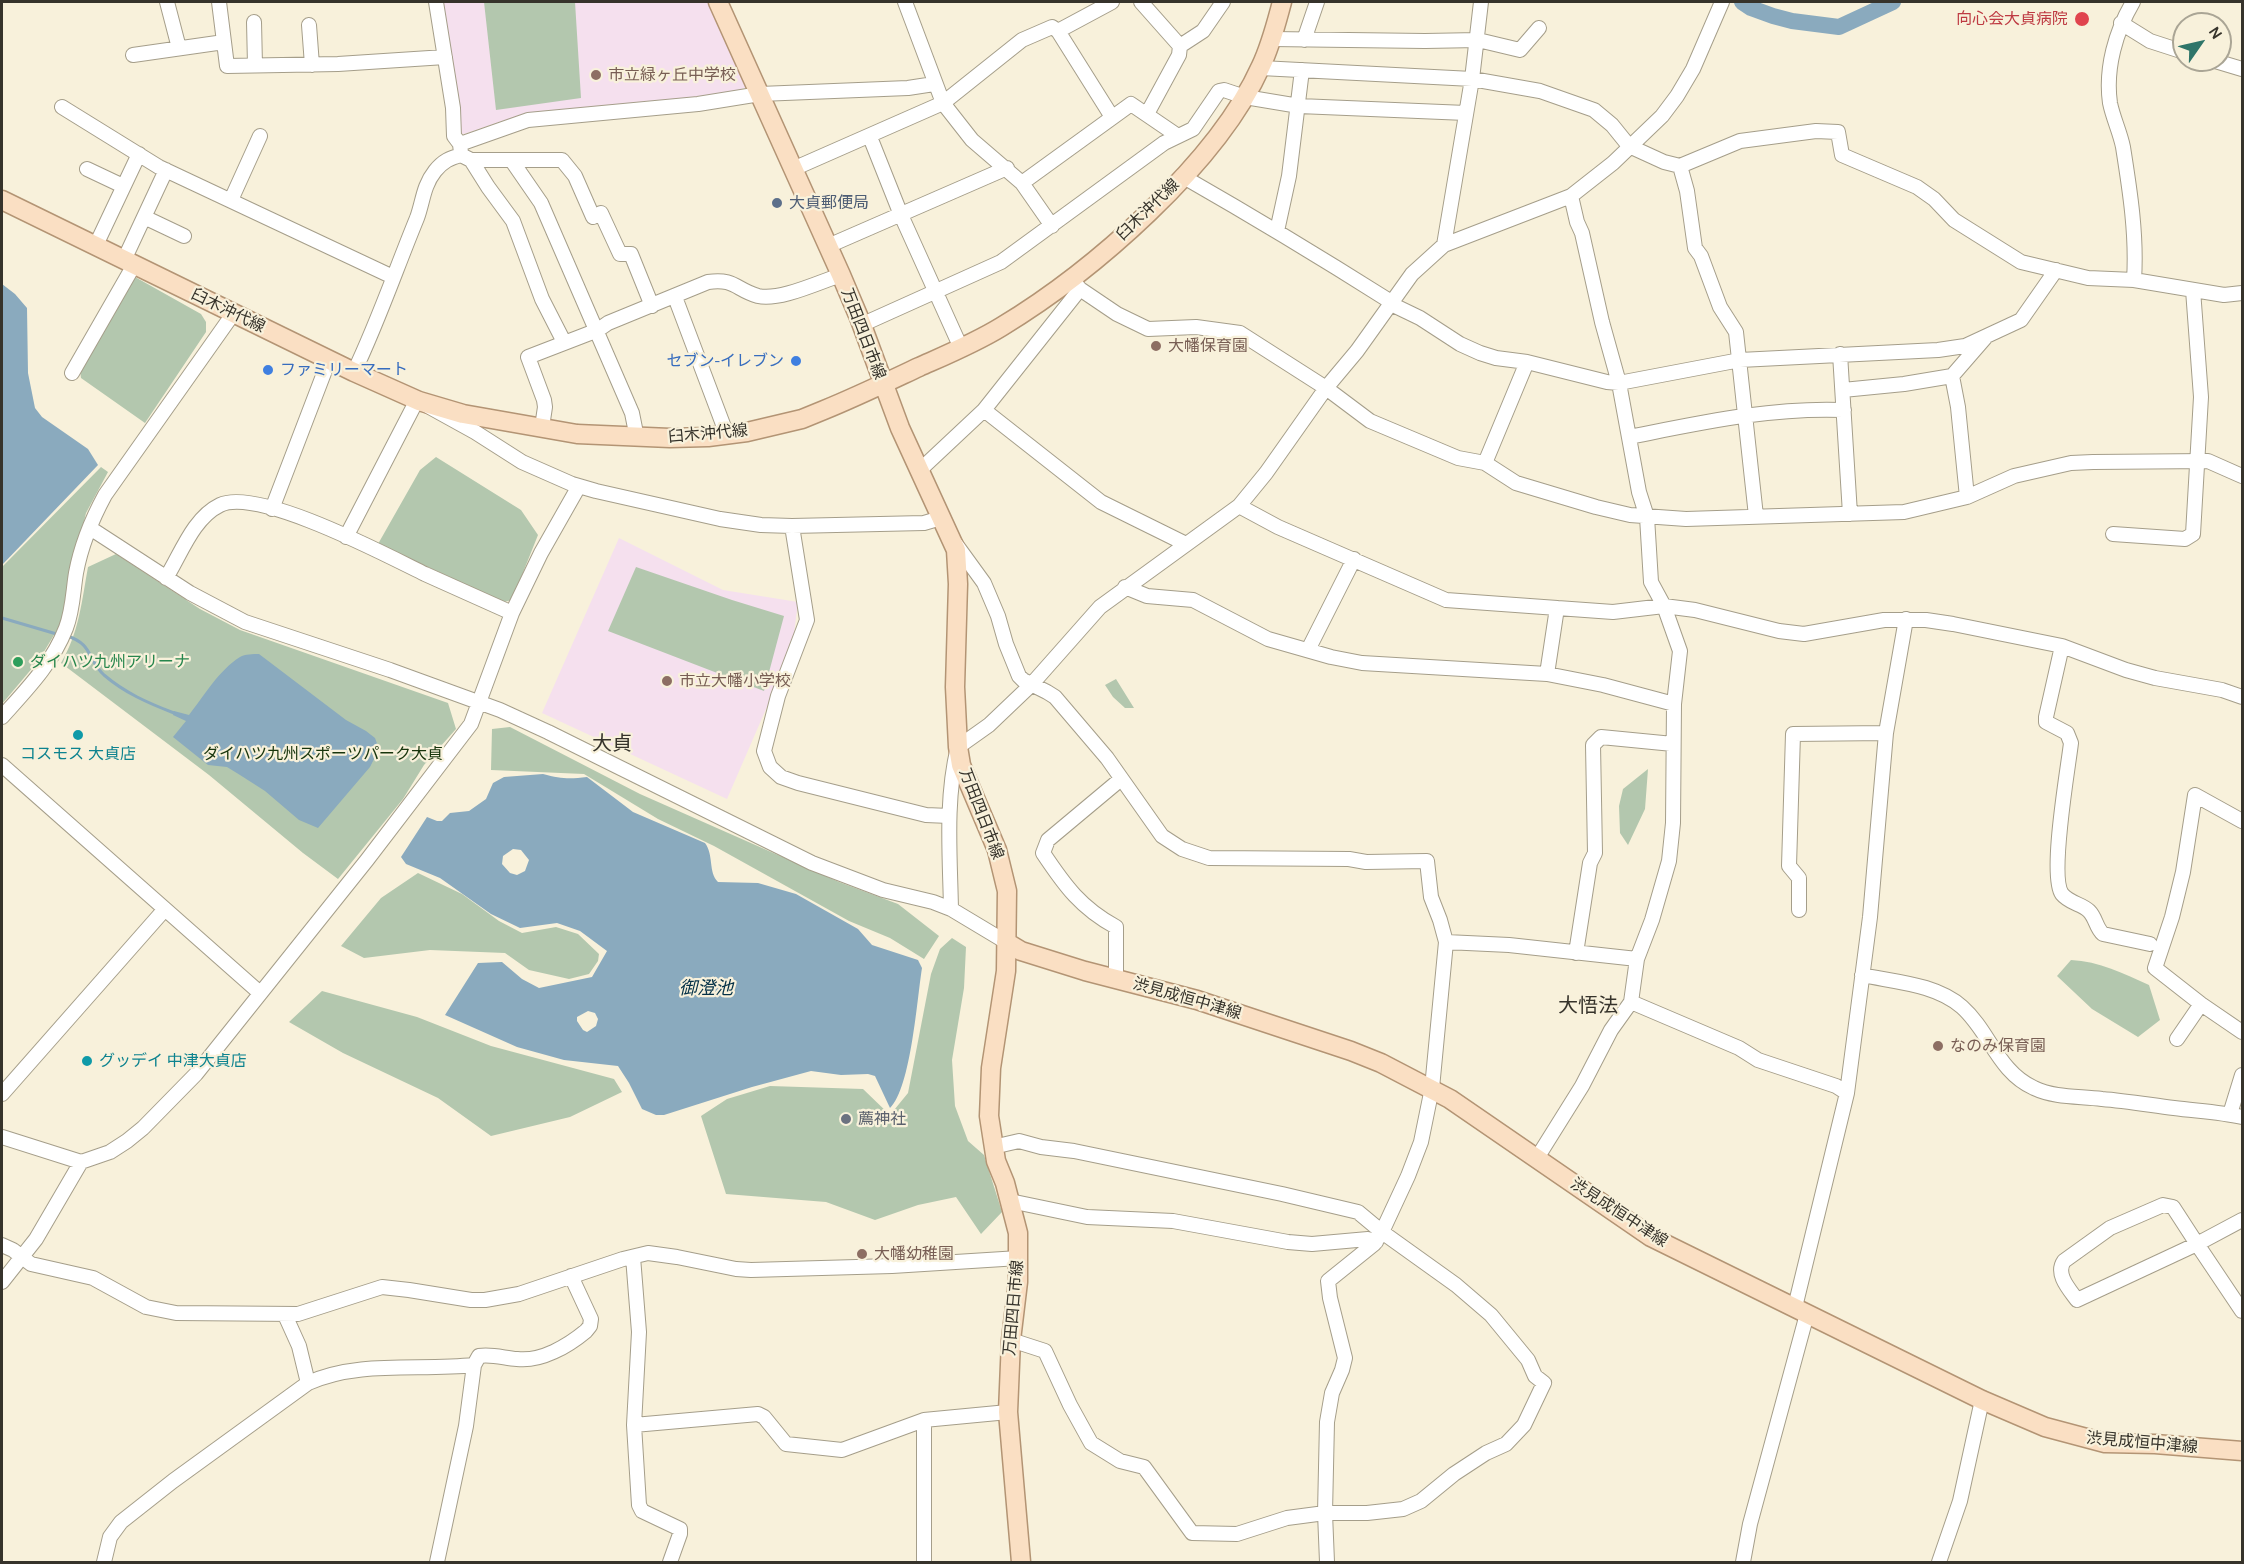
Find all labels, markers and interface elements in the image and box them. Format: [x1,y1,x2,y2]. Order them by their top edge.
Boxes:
place label: 向心会大貞病院 [1956,9,2068,29]
marker: 向心会大貞病院 [2073,10,2091,28]
north arrow [2172,12,2232,72]
text: N [2205,23,2227,43]
place label: 市立緑ヶ丘中学校 [608,65,736,85]
marker: 市立緑ヶ丘中学校 [589,68,603,82]
street label: 臼木沖代線 [1113,175,1183,245]
place label: 大貞郵便局 [789,193,869,213]
marker: 大貞郵便局 [770,196,784,210]
street label: 臼木沖代線 [188,285,268,337]
street label: 万田四日市線 [837,286,889,382]
place label: 大幡保育園 [1168,336,1248,356]
marker: 大幡保育園 [1149,339,1163,353]
place label: セブン-イレブン [666,351,784,371]
marker: セブン-イレブン [789,354,803,368]
place label: ファミリーマート [280,360,408,380]
marker: ファミリーマート [261,363,275,377]
street label: 臼木沖代線 [667,421,749,447]
place label: ダイハツ九州アリーナ [30,652,190,672]
marker: ダイハツ九州アリーナ [11,655,25,669]
place label: 市立大幡小学校 [679,671,791,691]
marker: 市立大幡小学校 [660,674,674,688]
marker: コスモス 大貞店 [71,728,85,742]
district label: 大貞 [592,732,632,756]
place label: コスモス 大貞店 [20,744,136,764]
park label: ダイハツ九州スポーツパーク大貞 [203,744,443,764]
street label: 万田四日市線 [955,766,1007,862]
street label: 渋見成恒中津線 [1131,974,1243,1024]
water label: 御澄池 [679,978,733,1000]
district label: 大悟法 [1558,994,1618,1018]
place label: なのみ保育園 [1950,1036,2046,1056]
marker: なのみ保育園 [1931,1039,1945,1053]
place label: グッデイ 中津大貞店 [99,1051,247,1071]
marker: グッデイ 中津大貞店 [80,1054,94,1068]
place label: 薦神社 [858,1109,906,1129]
marker: 薦神社 [839,1112,853,1126]
street label: 渋見成恒中津線 [1567,1174,1671,1252]
place label: 大幡幼稚園 [874,1244,954,1264]
marker: 大幡幼稚園 [855,1247,869,1261]
street label: 万田四日市線 [1000,1259,1028,1357]
street label: 渋見成恒中津線 [2085,1429,2199,1457]

